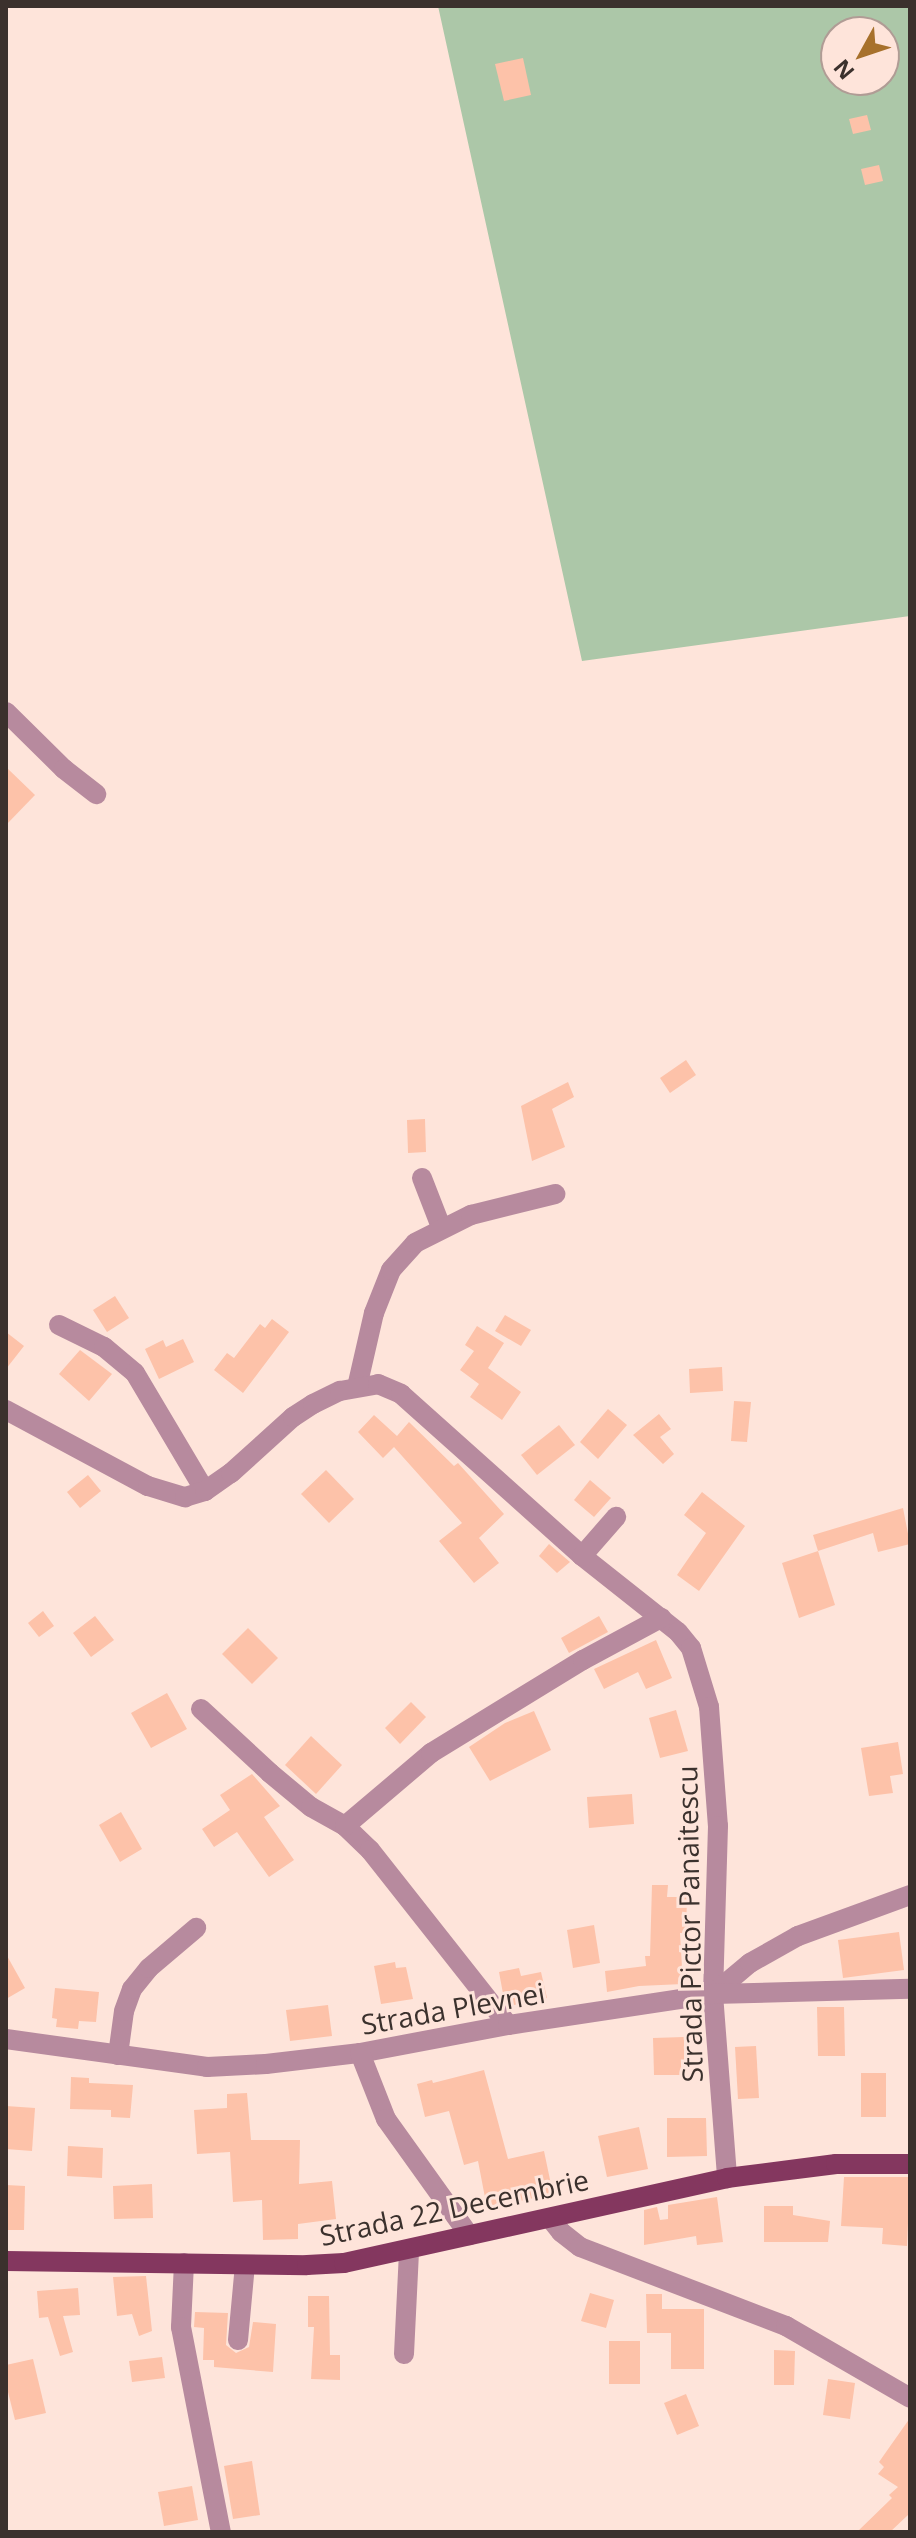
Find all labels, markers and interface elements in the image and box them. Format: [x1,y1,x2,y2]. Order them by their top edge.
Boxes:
north arrow [820,16,900,96]
text: N [826,54,860,87]
street label: Strada Pictor Panaitescu [669,1765,709,2083]
street label: Strada Plevnei [359,1975,547,2041]
street label: Strada 22 Decembrie [316,2162,592,2252]

